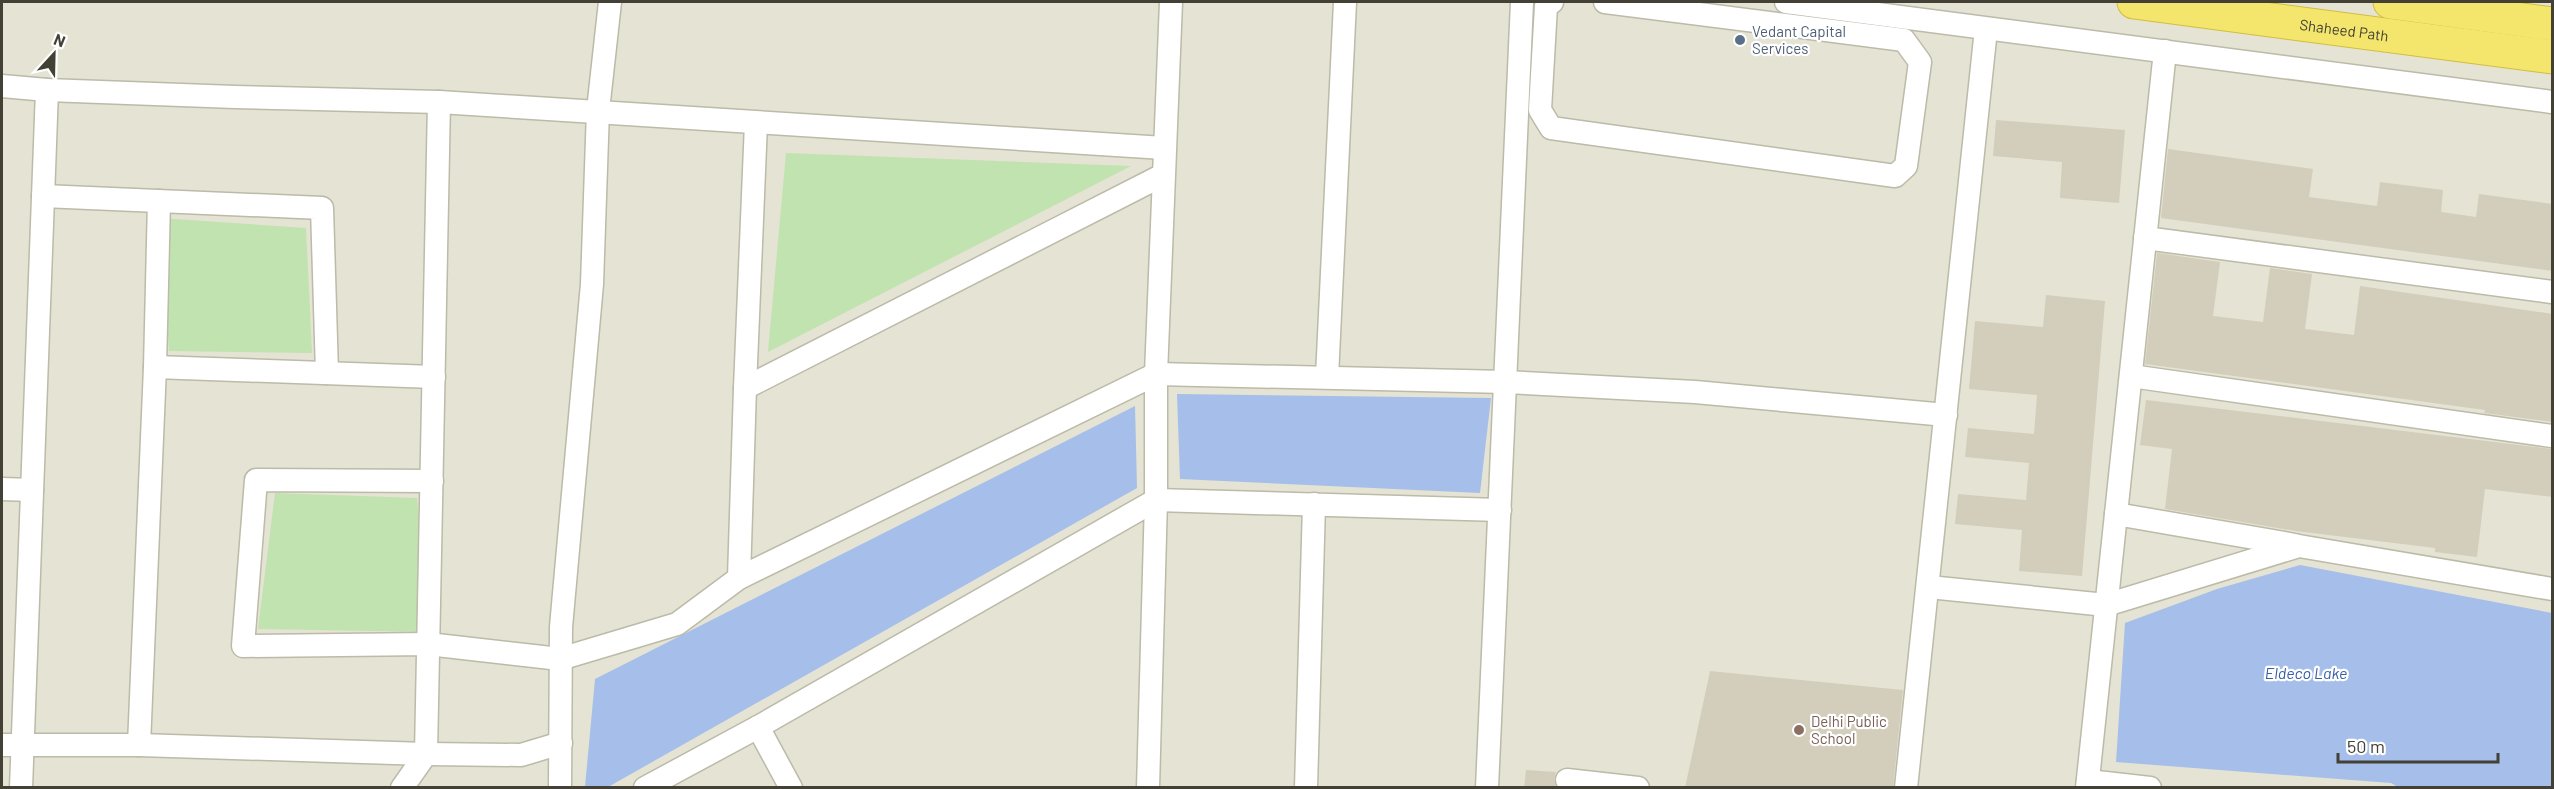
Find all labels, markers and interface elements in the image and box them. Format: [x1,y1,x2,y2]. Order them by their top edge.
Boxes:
street label: Shaheed Path [2299,15,2390,44]
place label: Vedant Capital Services [1752,22,1846,57]
north arrow [24,24,84,84]
text: N [51,29,68,50]
marker: Vedant Capital Services [1733,33,1747,47]
water label: Eldeco Lake [2265,663,2347,682]
place label: Delhi Public School [1811,712,1887,747]
marker: Delhi Public School [1792,723,1806,737]
scale bar [2338,726,2498,764]
text: 50 m [2347,735,2385,757]

